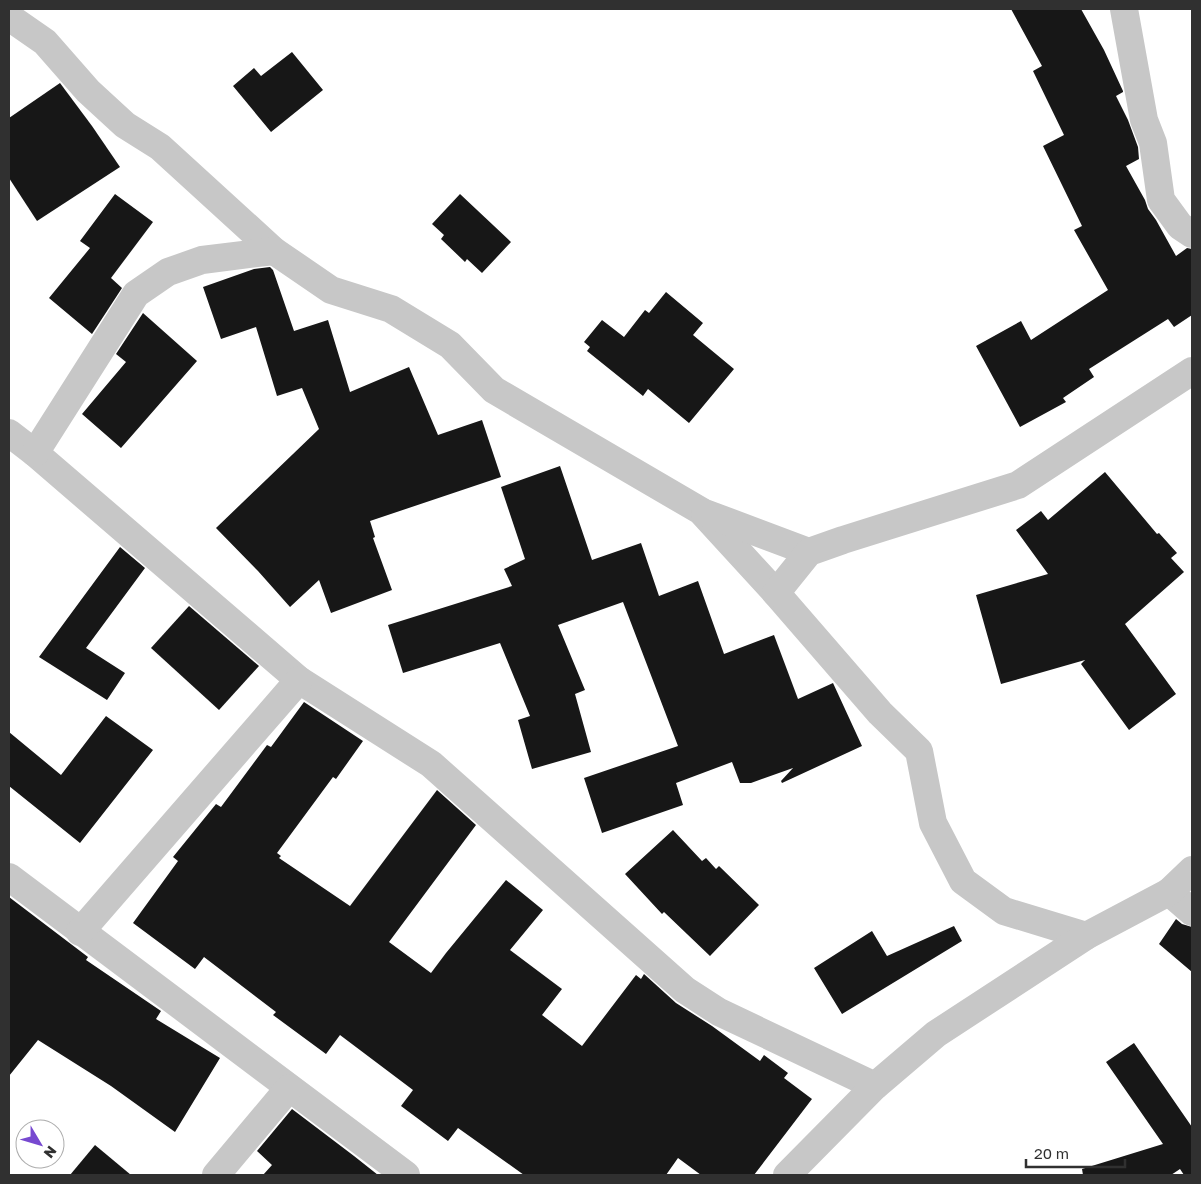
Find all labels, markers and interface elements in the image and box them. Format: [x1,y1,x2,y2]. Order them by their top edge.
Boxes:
north arrow [15,1119,65,1169]
scale bar [1026,1136,1125,1168]
text: N [41,1143,61,1162]
text: 20 m [1034,1144,1069,1162]

